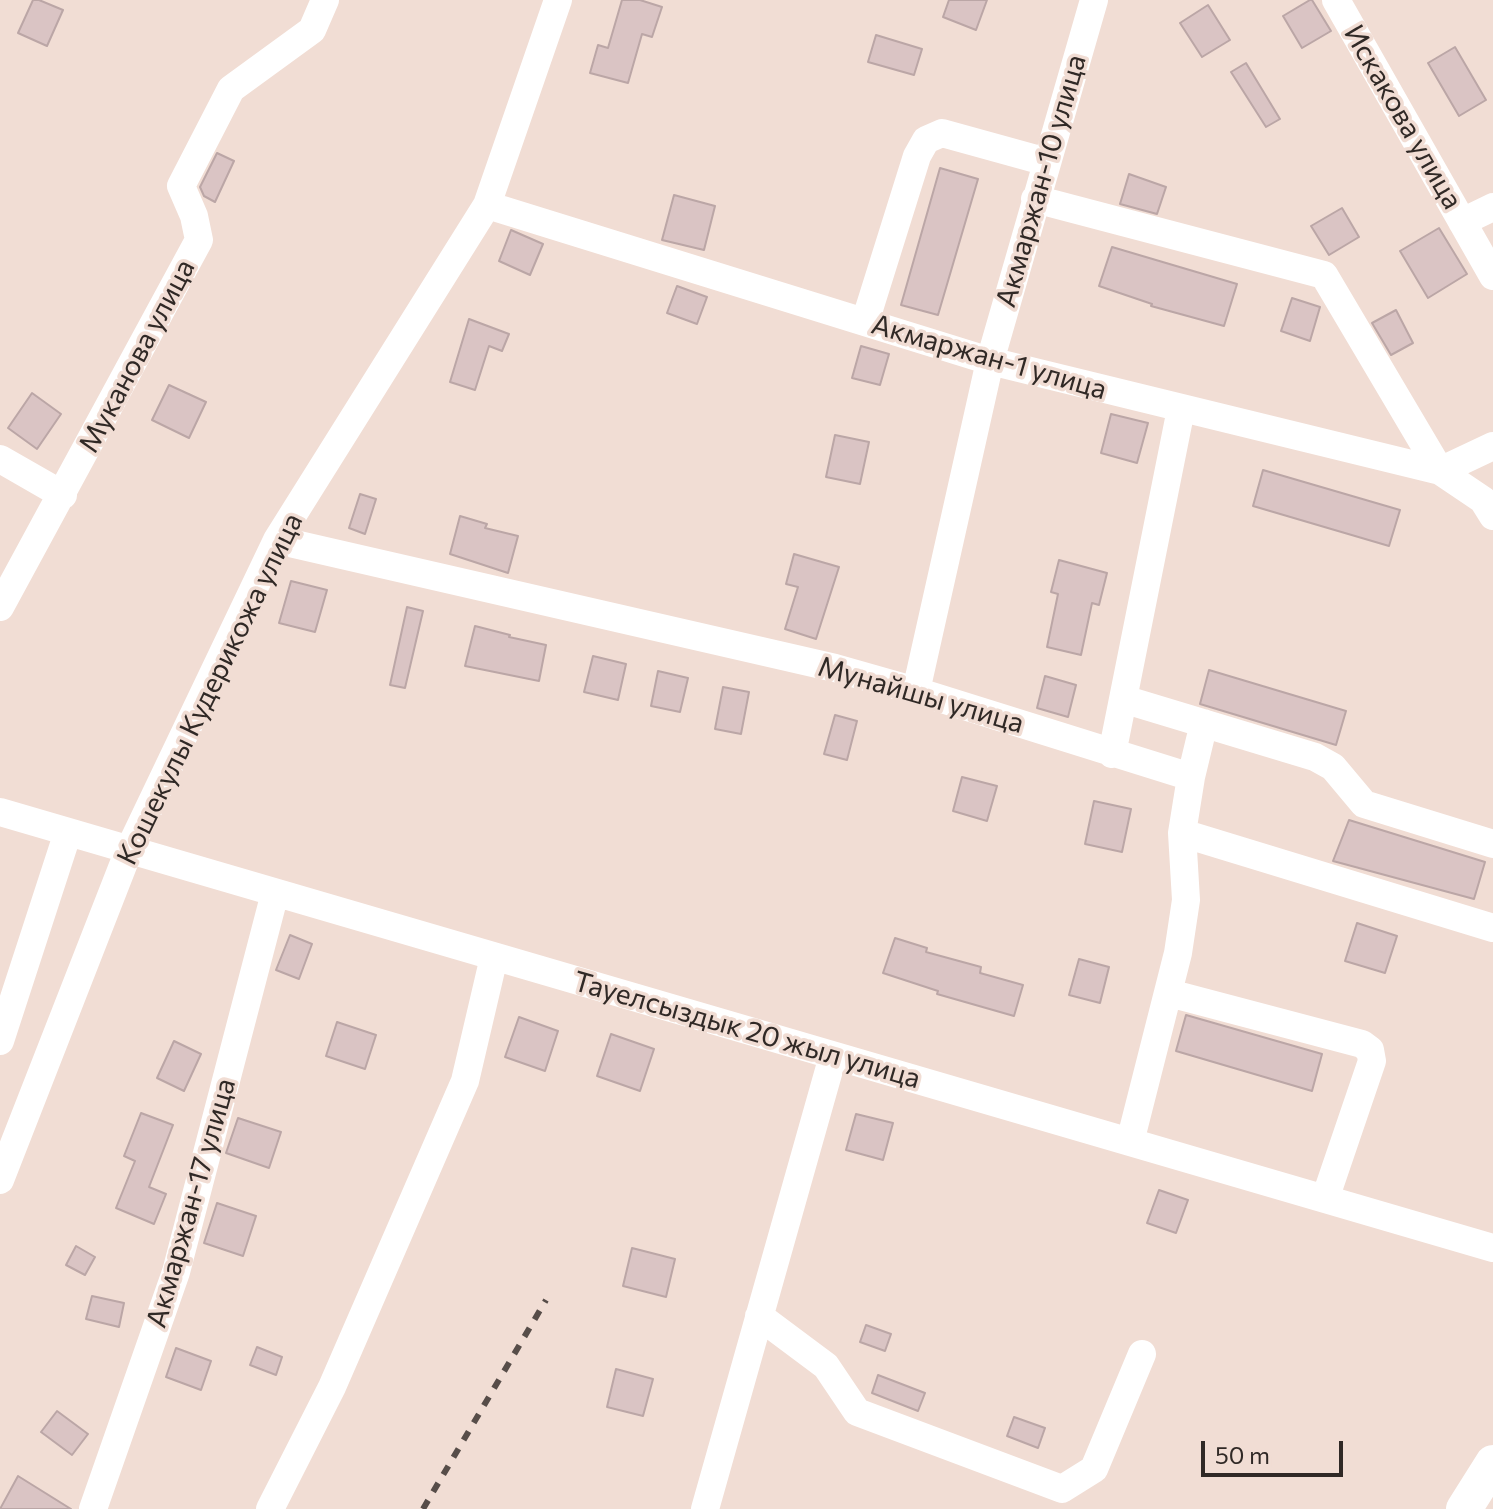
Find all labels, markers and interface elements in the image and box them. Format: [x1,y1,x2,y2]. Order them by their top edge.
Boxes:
street label: Искакова улица [1337,19,1469,215]
street label: Акмаржан-10 улица [989,51,1093,311]
street label: Муканова улица [72,254,202,458]
street label: Акмаржан-1 улица [868,307,1110,407]
street label: Кошекулы Кудерикожа улица [110,508,310,870]
street label: Мунайшы улица [814,650,1028,740]
street label: Тауелсыздык 20 жыл улица [570,964,924,1096]
street label: Акмаржан-17 улица [139,1074,243,1332]
scale bar [1205,1425,1347,1475]
text: 50 m [1215,1440,1270,1469]

